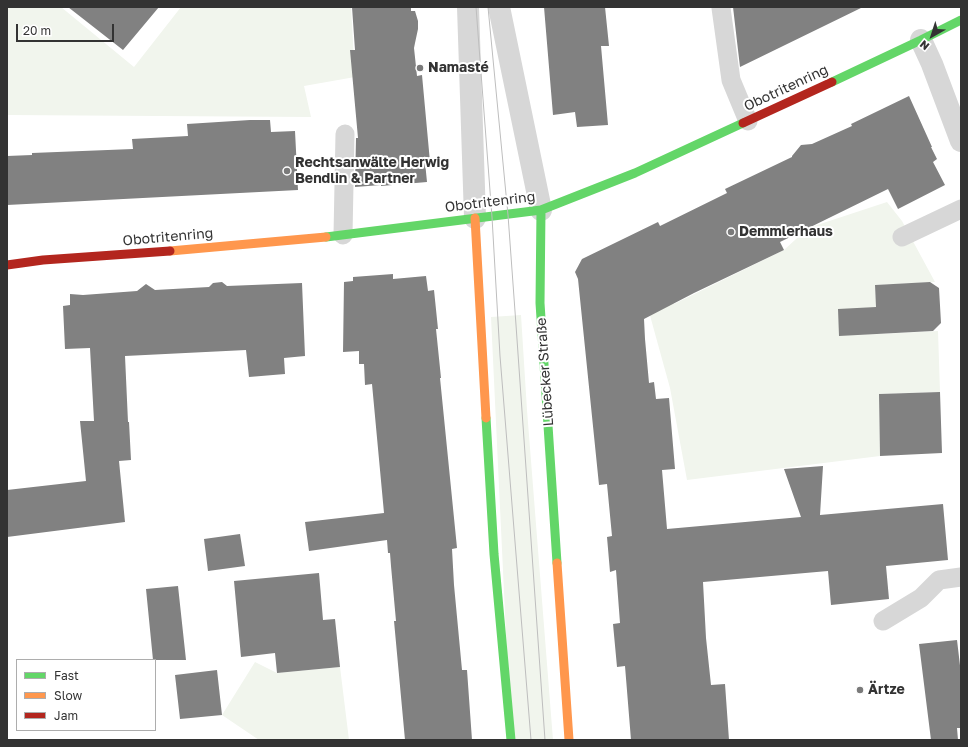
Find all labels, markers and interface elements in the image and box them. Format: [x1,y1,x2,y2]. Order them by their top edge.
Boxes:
scale bar [18,16,116,42]
north arrow [912,16,952,56]
text: 20 m [23,23,51,38]
text: N [917,38,931,53]
place label: Namasté [428,60,489,76]
street label: Obotritenring [741,61,831,115]
marker: Namasté [415,63,425,73]
place label: Rechtsanwälte Herwig Bendlin & Partner [295,155,449,188]
marker: Rechtsanwälte Herwig Bendlin & Partner [282,166,292,176]
street label: Obotritenring [444,188,536,216]
place label: Demmlerhaus [739,224,833,240]
street label: Obotritenring [122,225,214,249]
marker: Demmlerhaus [726,227,736,237]
street label: Lübecker Straße [533,317,557,427]
legend [16,659,156,731]
text: Fast [54,668,79,683]
place label: Ärtze [868,682,905,698]
marker: Ärtze [855,685,865,695]
text: Slow [54,688,82,703]
text: Jam [54,708,78,723]

